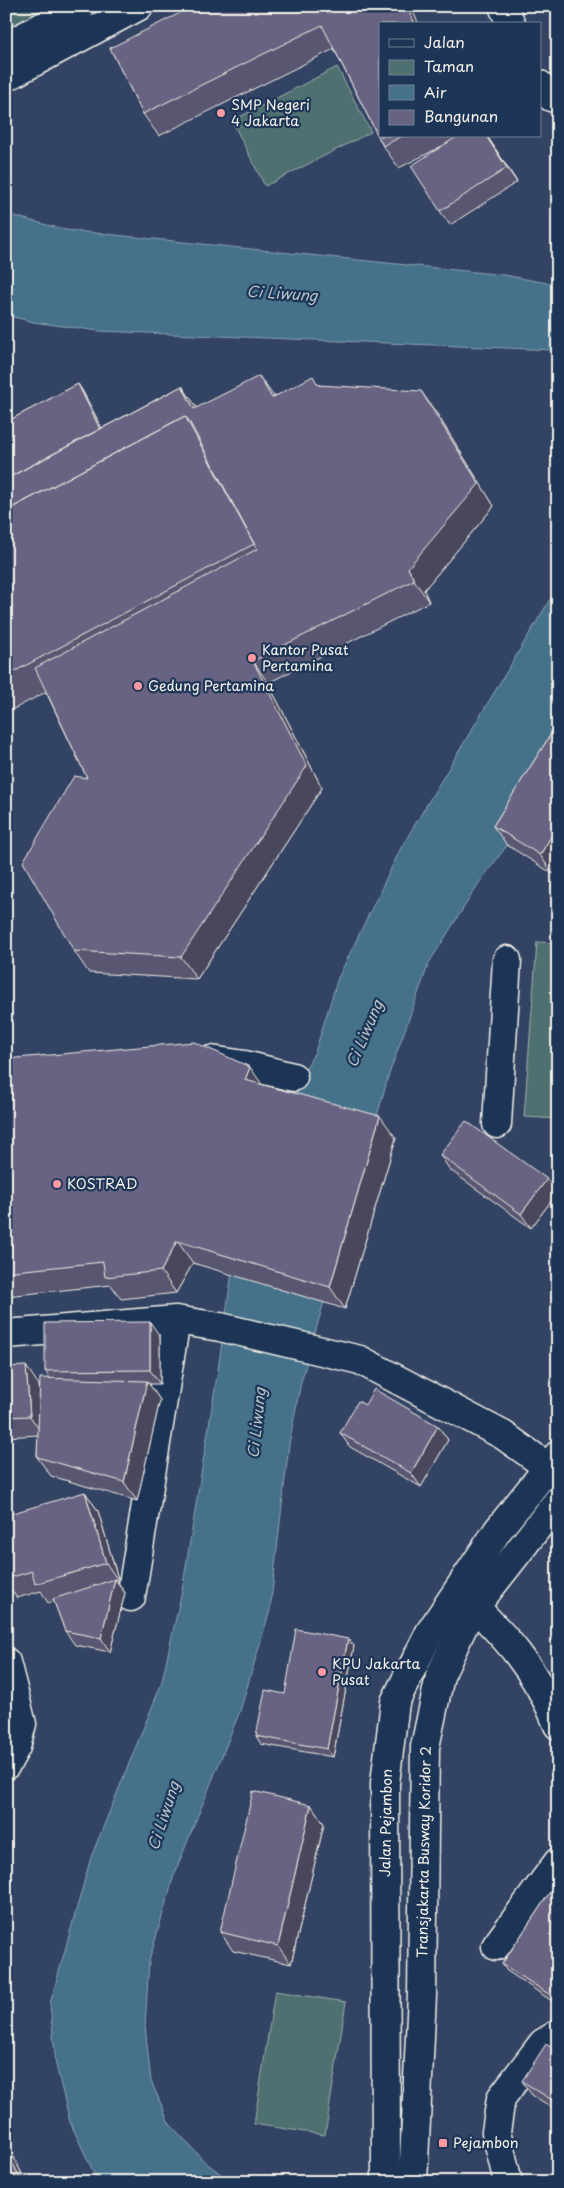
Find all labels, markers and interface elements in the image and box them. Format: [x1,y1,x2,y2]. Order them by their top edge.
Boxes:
legend [379,22,542,138]
text: Jalan [424,30,465,53]
text: Taman [424,54,474,77]
text: Air [424,80,447,103]
place label: SMP Negeri 4 Jakarta [231,94,310,131]
text: Bangunan [424,104,498,127]
marker: SMP Negeri 4 Jakarta [215,107,227,119]
water label: Ci Liwung [246,279,320,307]
place label: Kantor Pusat Pertamina [262,639,349,676]
marker: Kantor Pusat Pertamina [246,652,258,664]
place label: Gedung Pertamina [148,675,274,696]
marker: Gedung Pertamina [132,680,144,692]
water label: Ci Liwung [339,995,389,1070]
place label: KOSTRAD [67,1173,138,1194]
marker: KOSTRAD [51,1178,63,1190]
water label: Ci Liwung [240,1385,271,1459]
place label: KPU Jakarta Pusat [332,1653,420,1690]
marker: KPU Jakarta Pusat [316,1666,328,1678]
street label: Transjakarta Busway Koridor 2 [411,1746,436,1958]
street label: Jalan Pejambon [374,1769,397,1877]
water label: Ci Liwung [141,1777,185,1853]
place label: Pejambon [453,2132,519,2153]
marker: Pejambon [437,2137,449,2149]

